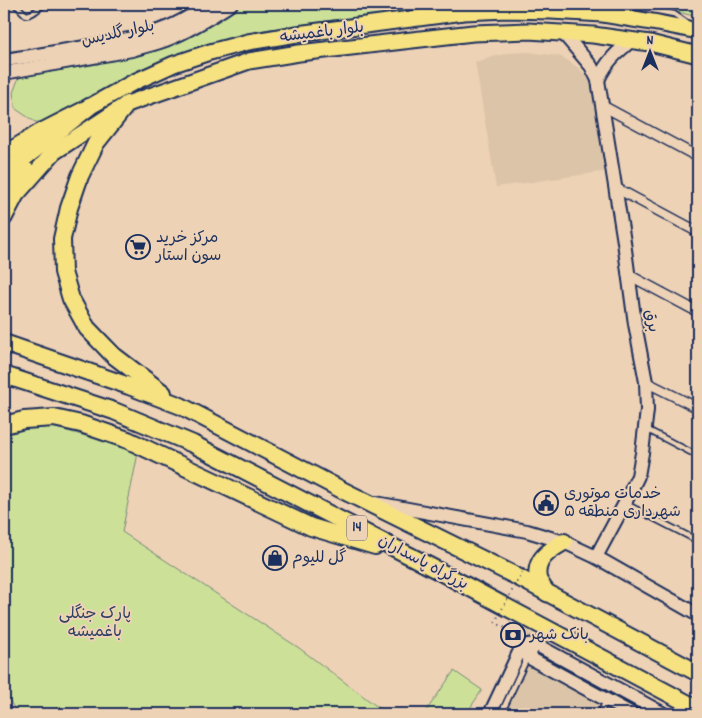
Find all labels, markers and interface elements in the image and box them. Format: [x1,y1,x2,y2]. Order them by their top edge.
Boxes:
street label: بلوار گلدیس [79,15,157,53]
street label: بلوار باغمیشه [279,16,365,50]
north arrow [624,28,674,78]
text: N [647,31,654,51]
place label: مرکز خرید سون استار [154,227,221,268]
supermarket icon: مرکز خرید سون استار [125,234,151,260]
street label: برق [638,308,664,334]
place label: خدمات موتوری شهرداری منطقه ۵ [564,483,681,524]
public building icon: خدمات موتوری شهرداری منطقه ۵ [533,490,559,516]
road number: 14 [347,516,367,540]
street label: بزرگراه پاسداران [374,530,472,596]
shop icon: گل للیوم [262,545,288,571]
place label: گل للیوم [292,547,347,570]
park label: پارک جنگلی باغمیشه [59,603,131,644]
bank icon: بانک شهر [500,622,526,648]
place label: بانک شهر [528,624,589,647]

